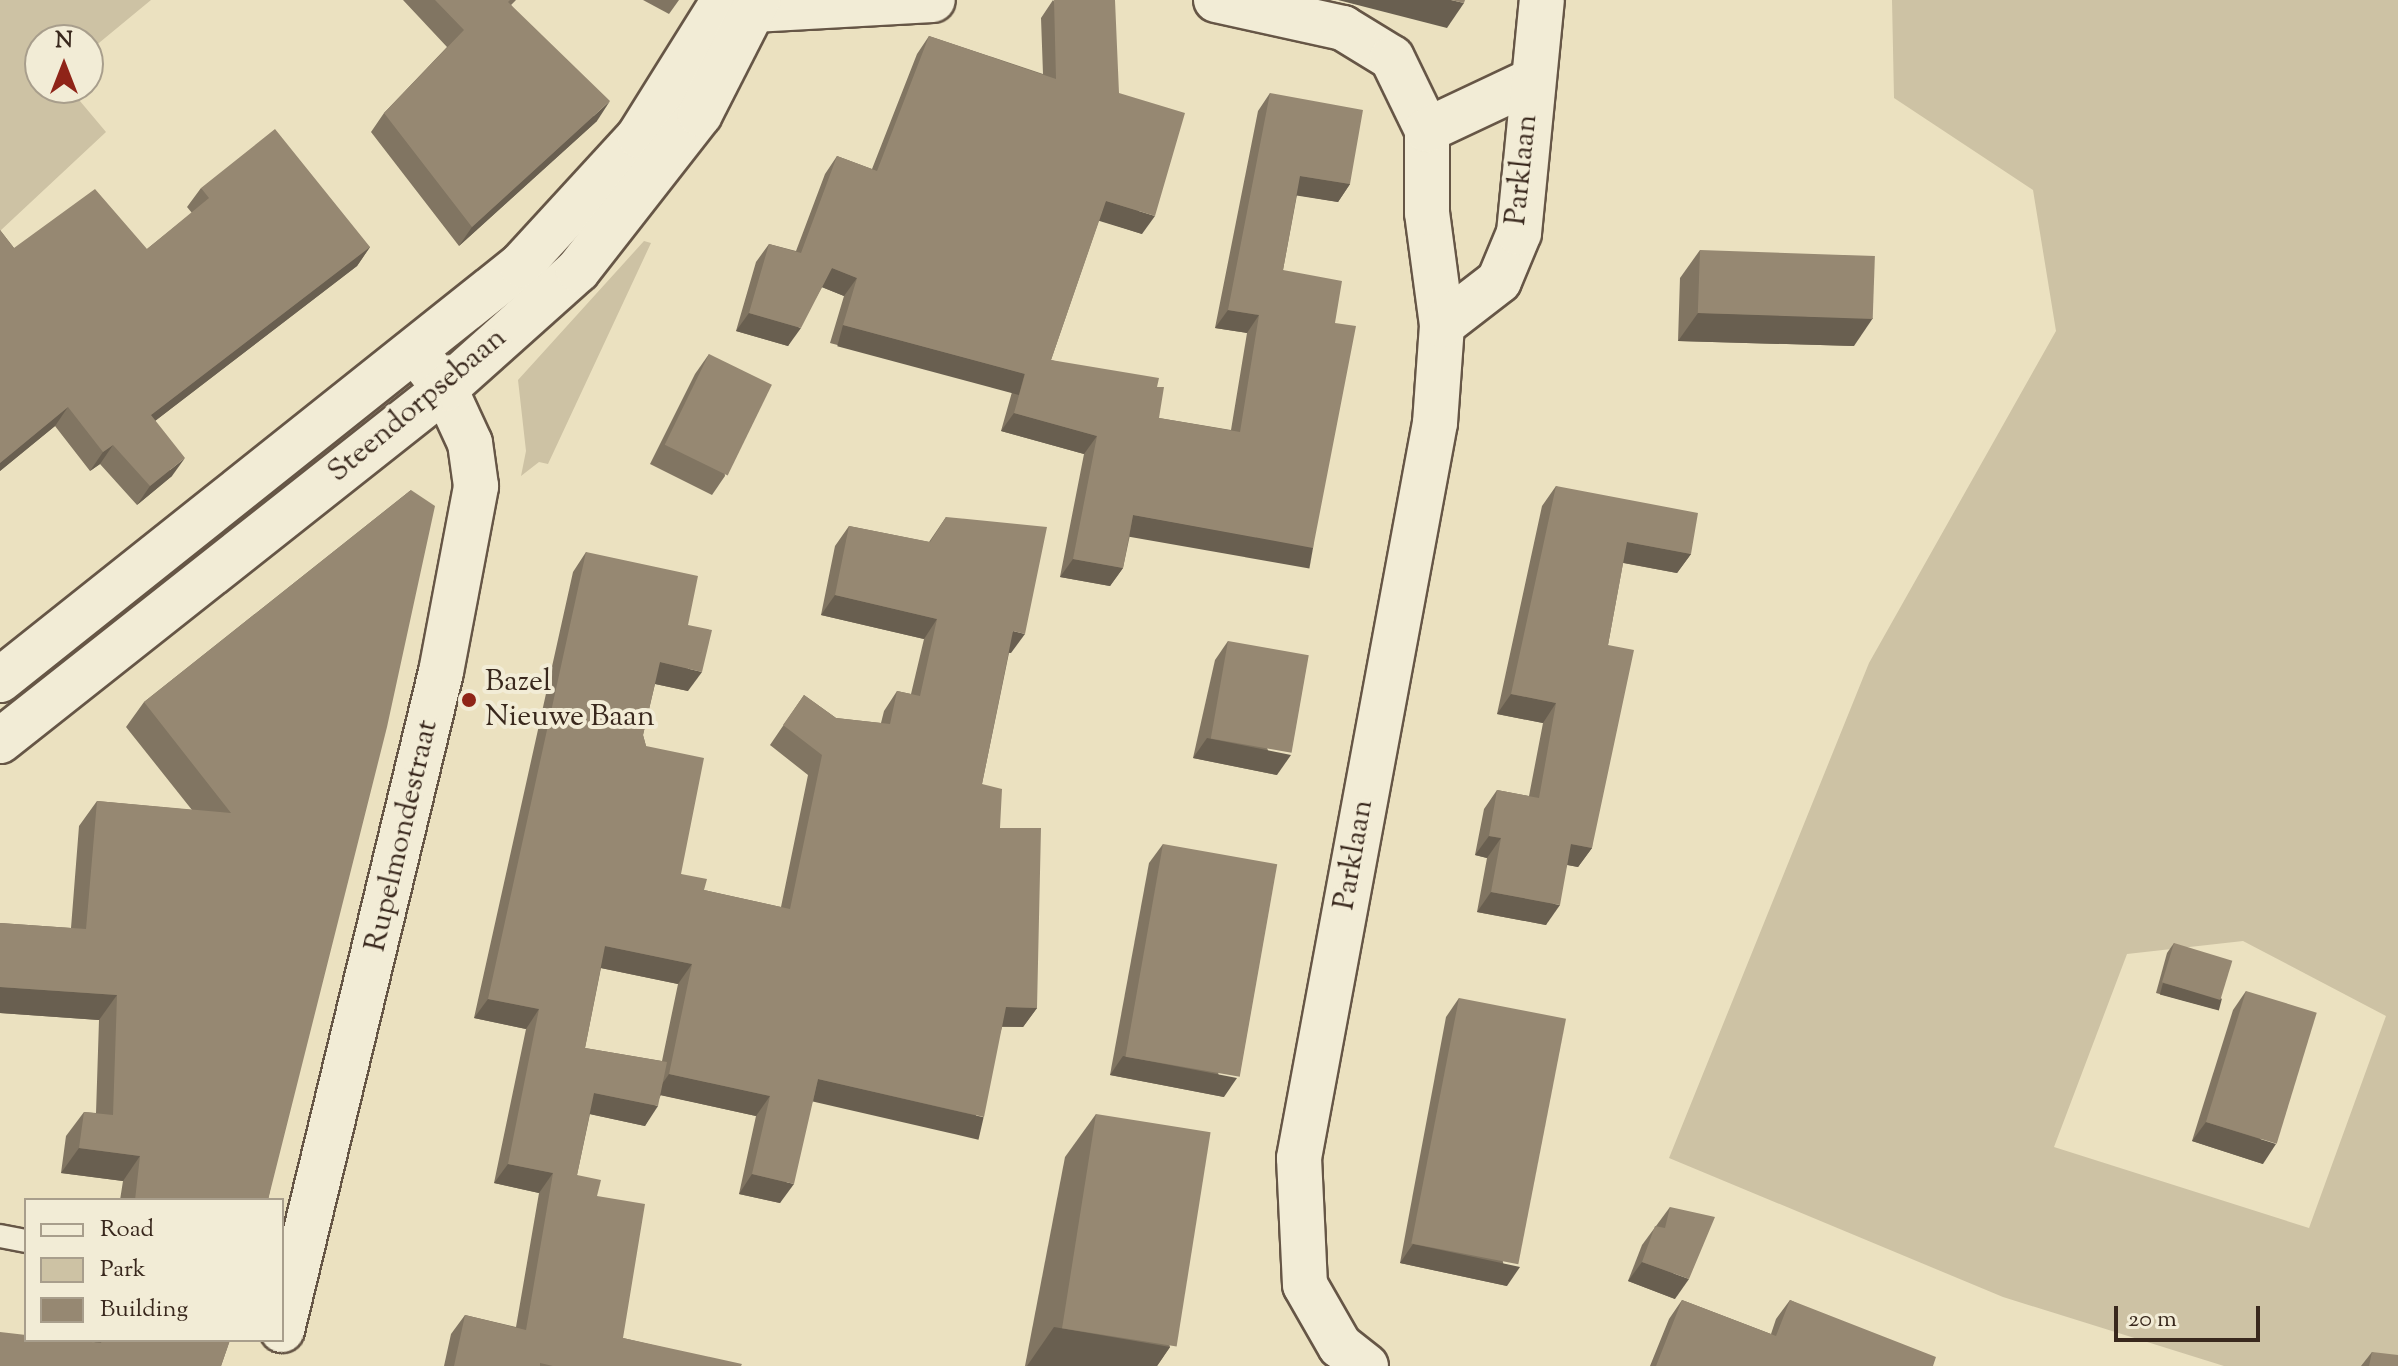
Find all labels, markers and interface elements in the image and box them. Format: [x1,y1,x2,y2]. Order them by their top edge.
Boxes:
north arrow [24,24,104,104]
text: N [55,26,73,58]
street label: Parklaan [1499,113,1547,227]
street label: Steendorpsebaan [321,321,515,491]
place label: Bazel Nieuwe Baan [485,665,655,736]
marker: Bazel Nieuwe Baan [460,691,478,709]
street label: Rupelmondestraat [359,717,447,955]
street label: Parklaan [1328,797,1382,913]
legend [24,1198,284,1342]
text: Road [100,1213,154,1247]
text: Park [100,1253,146,1287]
scale bar [2118,1290,2264,1340]
text: Building [100,1293,188,1327]
text: 20 m [2128,1303,2177,1337]

